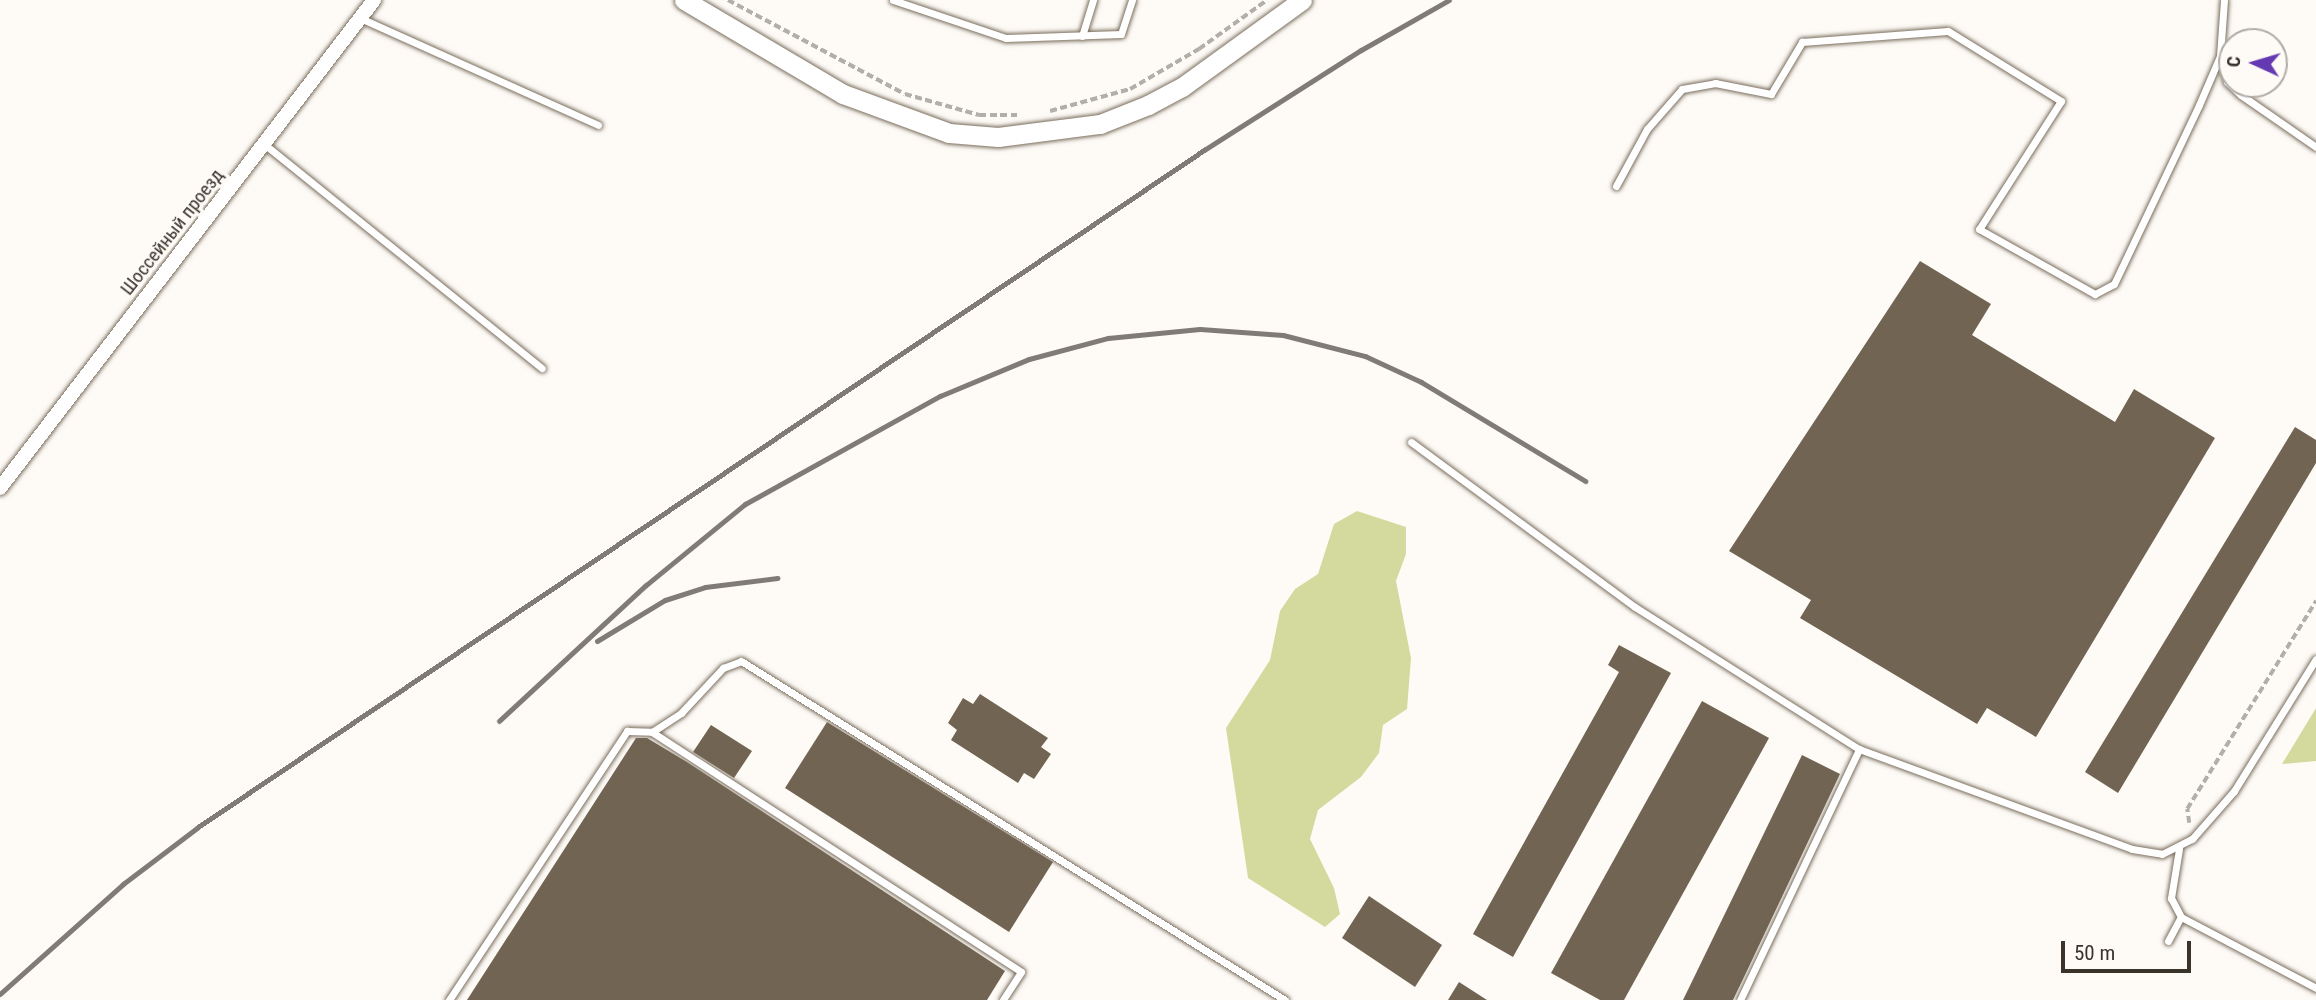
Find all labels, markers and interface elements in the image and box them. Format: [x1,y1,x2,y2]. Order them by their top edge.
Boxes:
north arrow [2218,28,2288,98]
text: С [2222,55,2245,68]
street label: Шоссейный проезд [116,164,228,300]
scale bar [2064,926,2194,970]
text: 50 m [2074,941,2115,965]

